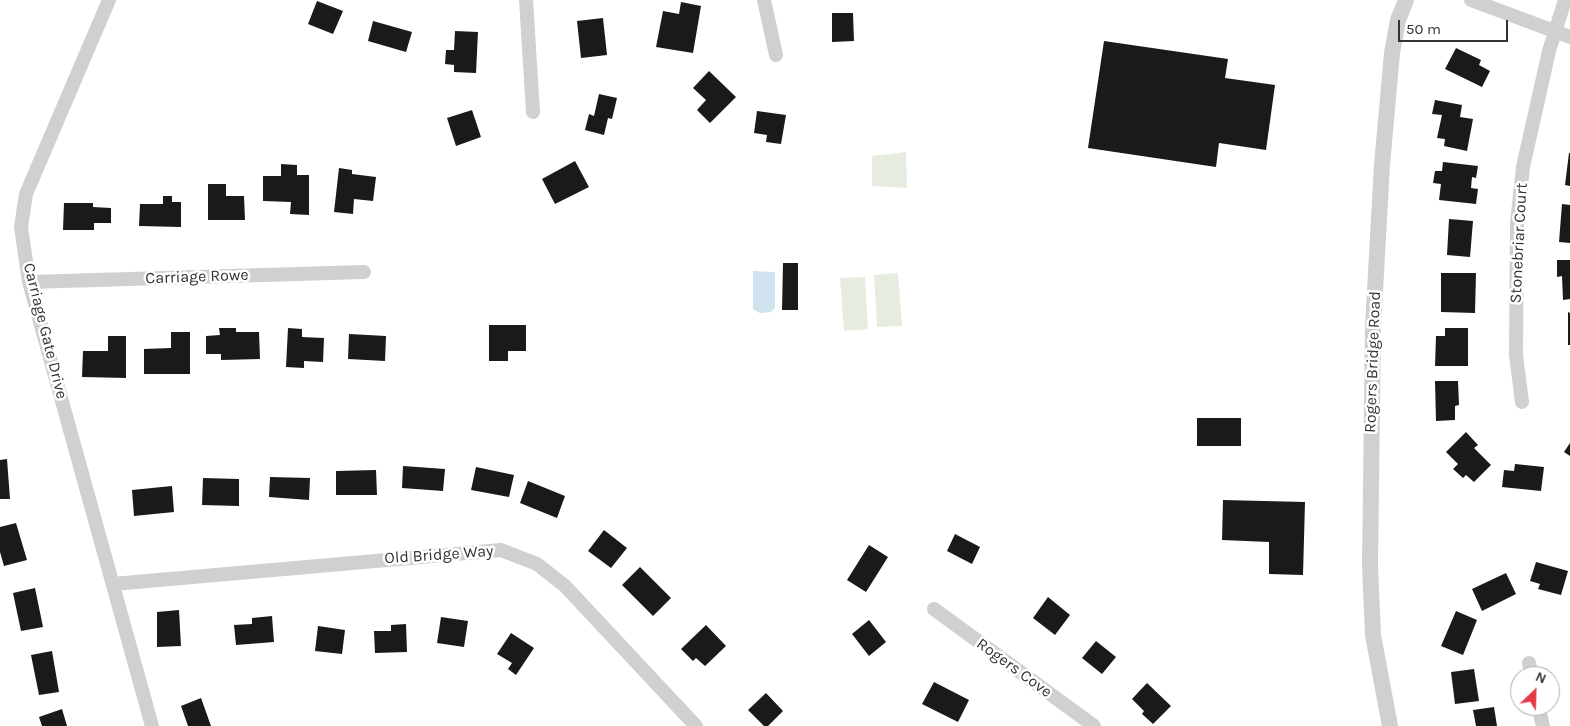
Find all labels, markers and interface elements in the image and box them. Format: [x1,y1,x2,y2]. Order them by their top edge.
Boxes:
scale bar [1400,10,1510,42]
text: 50 m [1406,20,1441,38]
street label: Stonebriar Court [1506,182,1532,304]
street label: Carriage Gate Drive [19,261,71,401]
street label: Carriage Rowe [145,266,249,288]
street label: Rogers Bridge Road [1361,291,1385,433]
street label: Old Bridge Way [384,542,494,568]
street label: Rogers Cove [973,634,1055,702]
north arrow [1510,666,1560,716]
text: N [1533,668,1549,688]

